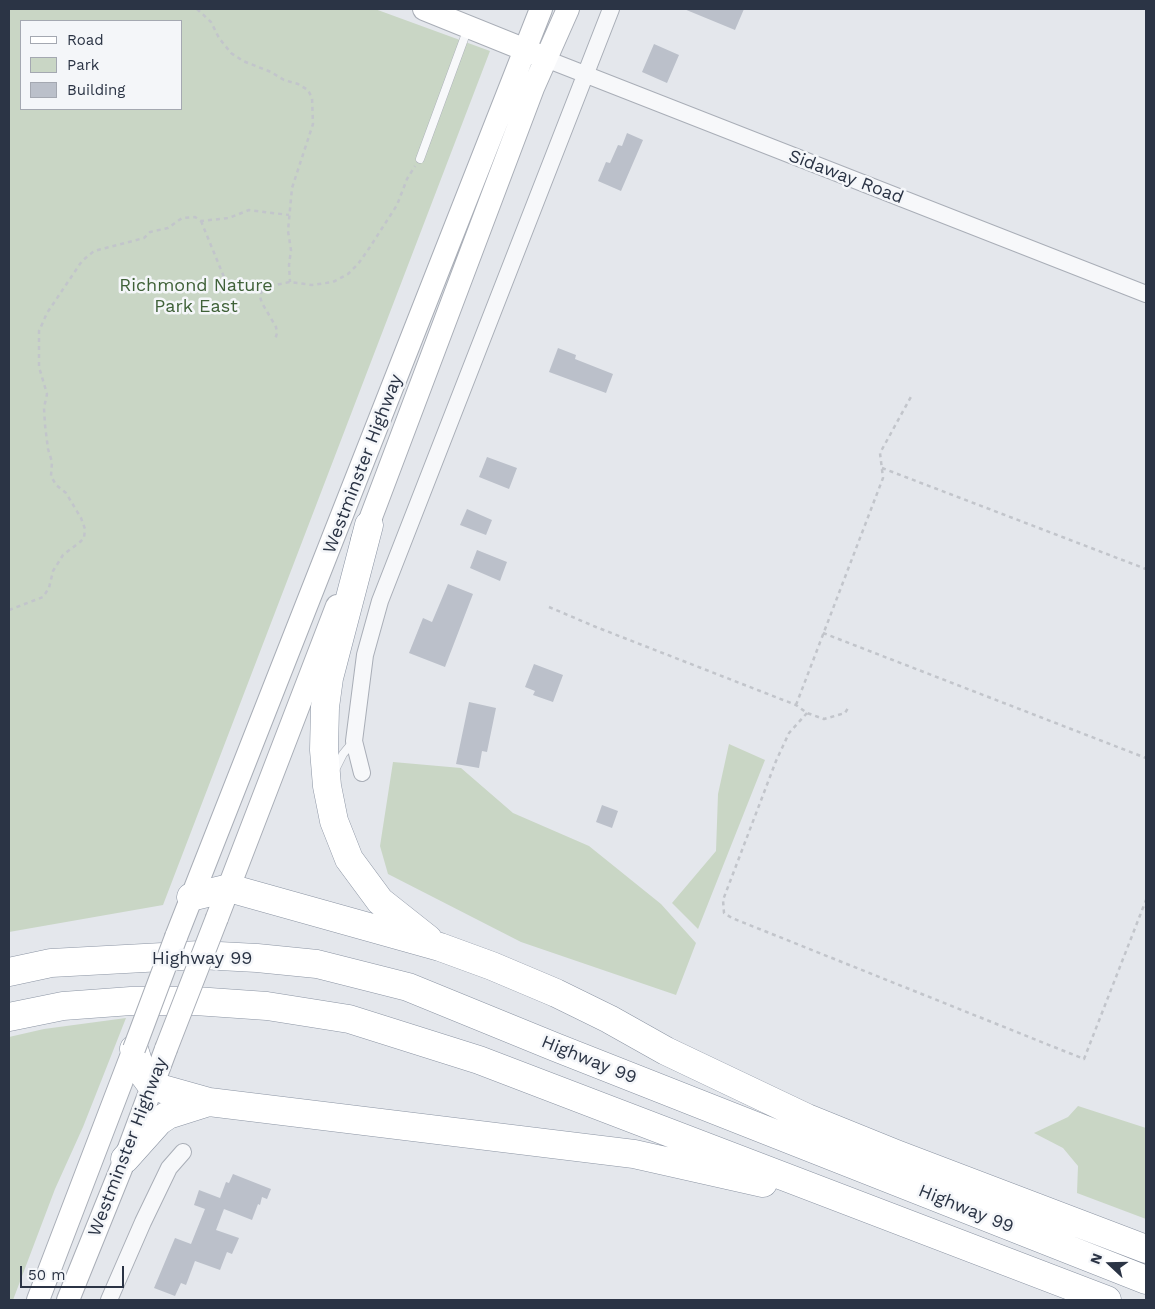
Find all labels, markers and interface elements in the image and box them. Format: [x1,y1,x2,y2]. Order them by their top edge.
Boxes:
legend [20,20,182,110]
text: Road [67,31,104,49]
text: Park [67,56,99,74]
text: Building [67,81,125,99]
street label: Sidaway Road [785,145,907,209]
park label: Richmond Nature Park East [119,275,273,318]
street label: Westminster Highway [319,371,407,557]
street label: Highway 99 [152,948,252,970]
street label: Highway 99 [538,1031,640,1089]
street label: Westminster Highway [84,1054,172,1240]
street label: Highway 99 [915,1180,1017,1238]
north arrow [1085,1239,1135,1289]
text: N [1087,1251,1105,1266]
scale bar [22,1256,126,1288]
text: 50 m [28,1266,65,1284]

